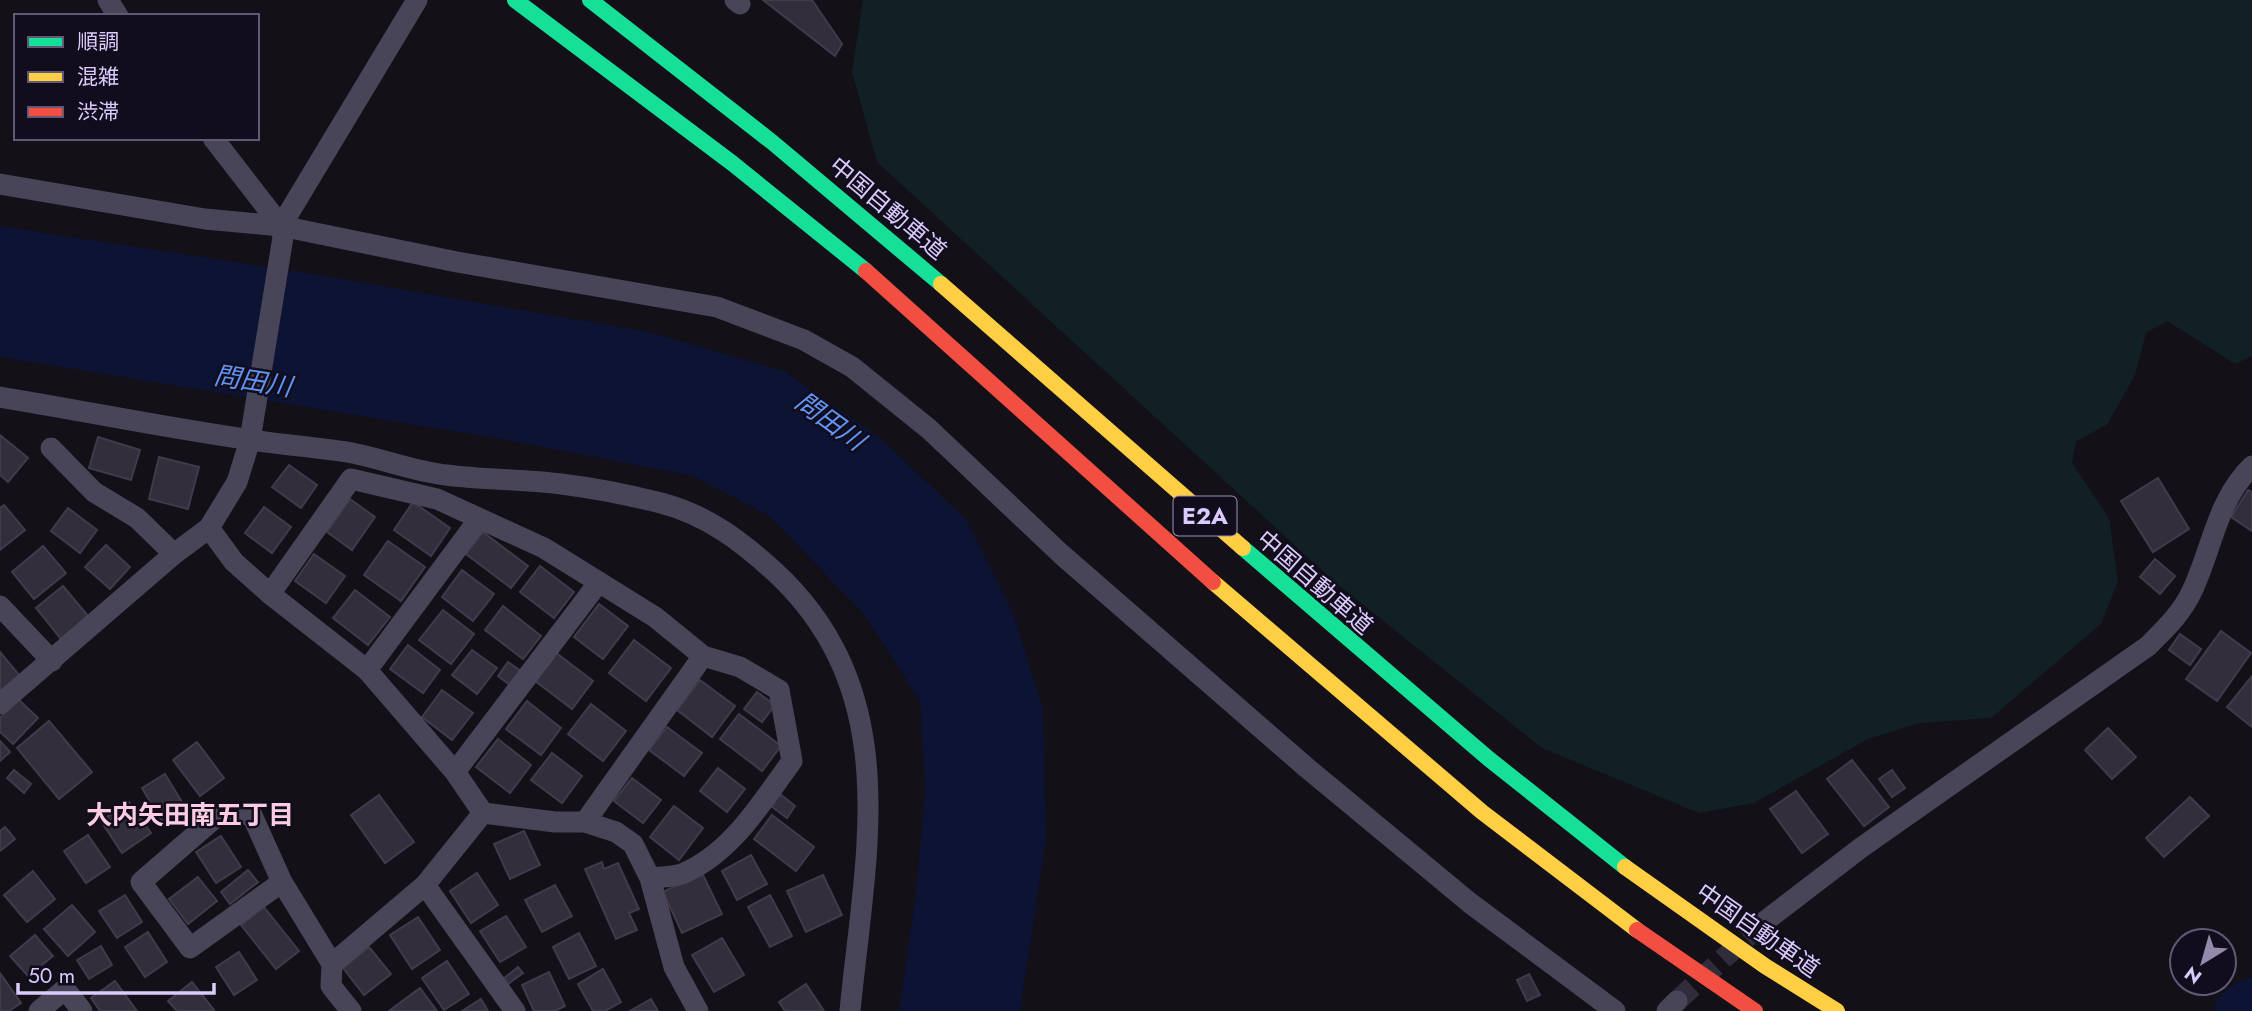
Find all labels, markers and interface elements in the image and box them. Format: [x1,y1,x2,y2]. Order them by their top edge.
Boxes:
legend [14,14,259,140]
text: 順調 [77,27,119,57]
text: 混雑 [77,62,119,92]
text: 渋滞 [77,97,119,127]
street label: 中国自動車道 [822,148,954,268]
water label: 問田川 [212,356,297,406]
water label: 問田川 [787,383,875,461]
road number: E2A [1174,496,1236,536]
street label: 中国自動車道 [1249,522,1381,642]
district label: 大内矢田南五丁目 [86,796,294,834]
street label: 中国自動車道 [1689,874,1827,986]
north arrow [2168,927,2238,997]
scale bar [18,951,214,995]
text: N [2179,960,2207,991]
text: 50 m [28,961,75,991]

